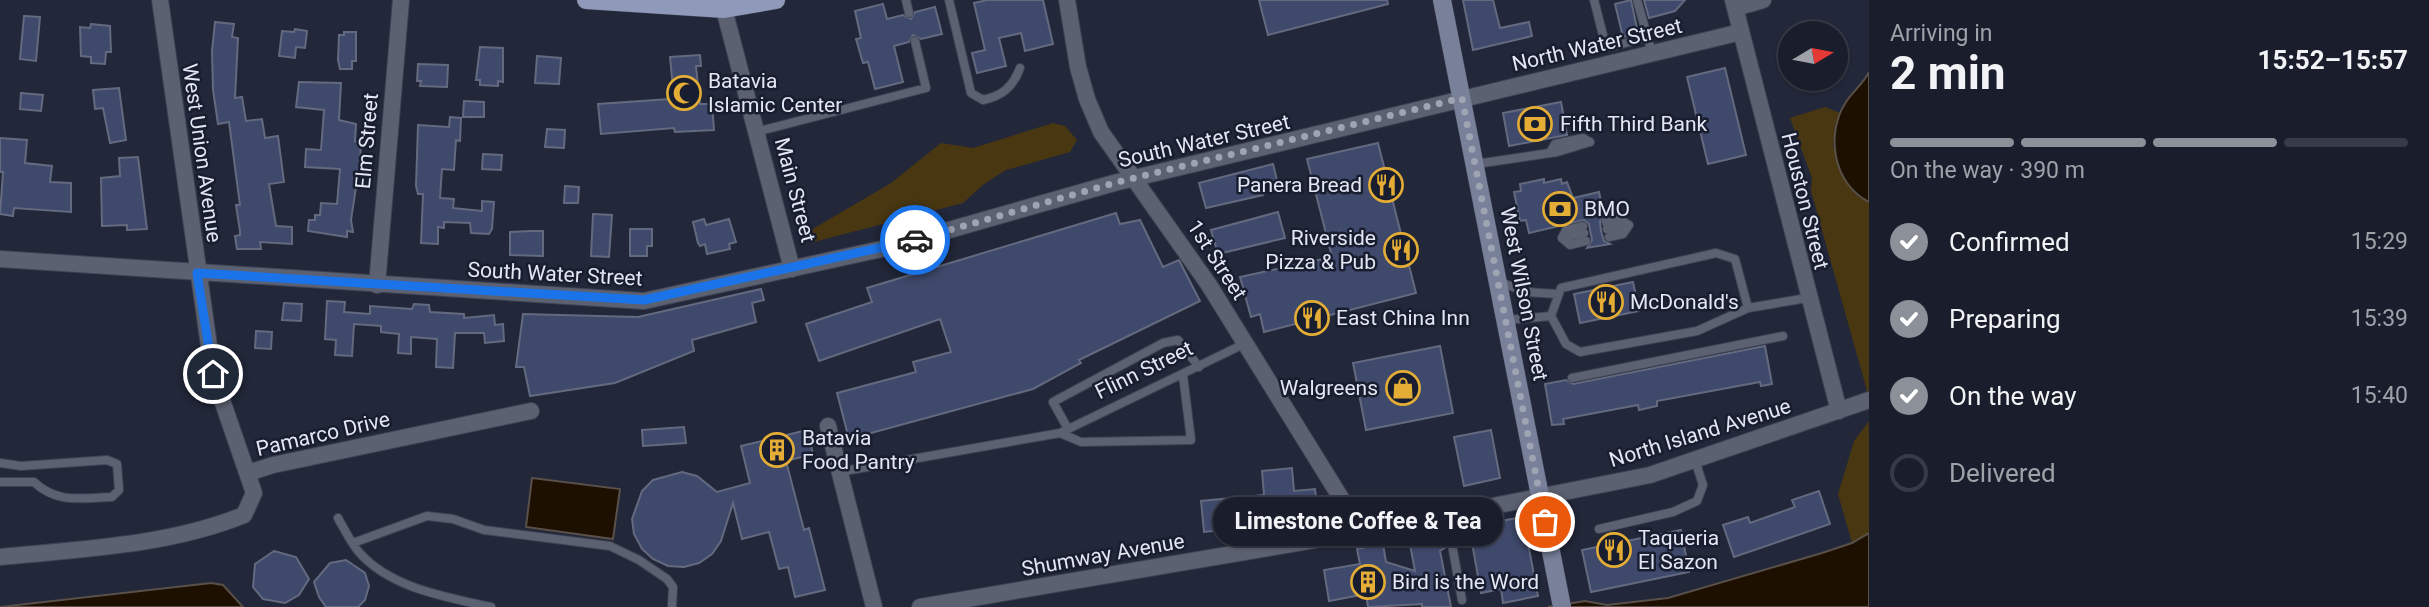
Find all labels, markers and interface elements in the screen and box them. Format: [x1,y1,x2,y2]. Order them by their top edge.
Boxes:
street label: North Water Street [1510,14,1684,76]
text: Arriving in [1890,20,1993,47]
north arrow [1778,21,1848,91]
map controls [1778,21,1848,91]
text: 15:52–15:57 [2258,45,2408,75]
text: 2 min [1890,46,2006,100]
street label: West Union Avenue [178,62,226,244]
place label: Batavia Islamic Center [708,69,842,117]
mosque icon: Batavia Islamic Center [665,74,703,112]
street label: Elm Street [351,92,383,190]
bank icon: Fifth Third Bank [1516,105,1554,143]
street label: South Water Street [1116,110,1292,172]
place label: Fifth Third Bank [1560,112,1708,136]
street label: Houston Street [1776,130,1834,272]
street label: Main Street [770,135,820,245]
text: On the way · 390 m [1890,157,2085,184]
restaurant icon: Panera Bread [1367,166,1405,204]
place label: Panera Bread [1237,173,1362,197]
bank icon: BMO [1541,190,1579,228]
place label: BMO [1584,197,1630,221]
courier [880,205,950,275]
street label: West Wilson Street [1495,205,1553,383]
street label: 1st Street [1182,216,1252,304]
icon: car [896,221,934,259]
icon: check [1890,223,1928,261]
place label: Riverside Pizza & Pub [1265,226,1376,274]
text: Confirmed [1949,227,2070,257]
text: 15:29 [2351,228,2408,255]
restaurant icon: Riverside Pizza & Pub [1382,231,1420,269]
street label: South Water Street [467,257,643,291]
restaurant icon: McDonald's [1587,283,1625,321]
place label: McDonald's [1630,290,1739,314]
restaurant icon: East China Inn [1293,299,1331,337]
icon: check [1890,300,1928,338]
text: Preparing [1949,304,2061,334]
text: 15:39 [2351,305,2408,332]
place label: East China Inn [1336,306,1470,330]
street label: Flinn Street [1091,336,1197,404]
pin [183,344,243,404]
icon: home [194,355,232,393]
shop icon: Walgreens [1384,369,1422,407]
place label: Walgreens [1280,376,1378,400]
icon: check [1890,377,1928,415]
text: On the way [1949,381,2077,411]
text: 15:40 [2351,382,2408,409]
street label: North Island Avenue [1606,394,1794,472]
street label: Pamarco Drive [254,407,392,461]
place label: Batavia Food Pantry [802,426,915,474]
building icon: Batavia Food Pantry [758,431,796,469]
text: Delivered [1949,458,2056,488]
pin [1515,492,1575,552]
callout: Limestone Coffee & Tea [1212,498,1503,546]
icon: bag [1526,503,1564,541]
text: Limestone Coffee & Tea [1234,508,1482,535]
place label: Taqueria El Sazon [1638,526,1719,574]
street label: Shumway Avenue [1020,529,1186,581]
restaurant icon: Taqueria El Sazon [1595,531,1633,569]
building icon: Bird is the Word [1349,563,1387,601]
place label: Bird is the Word [1392,570,1539,594]

